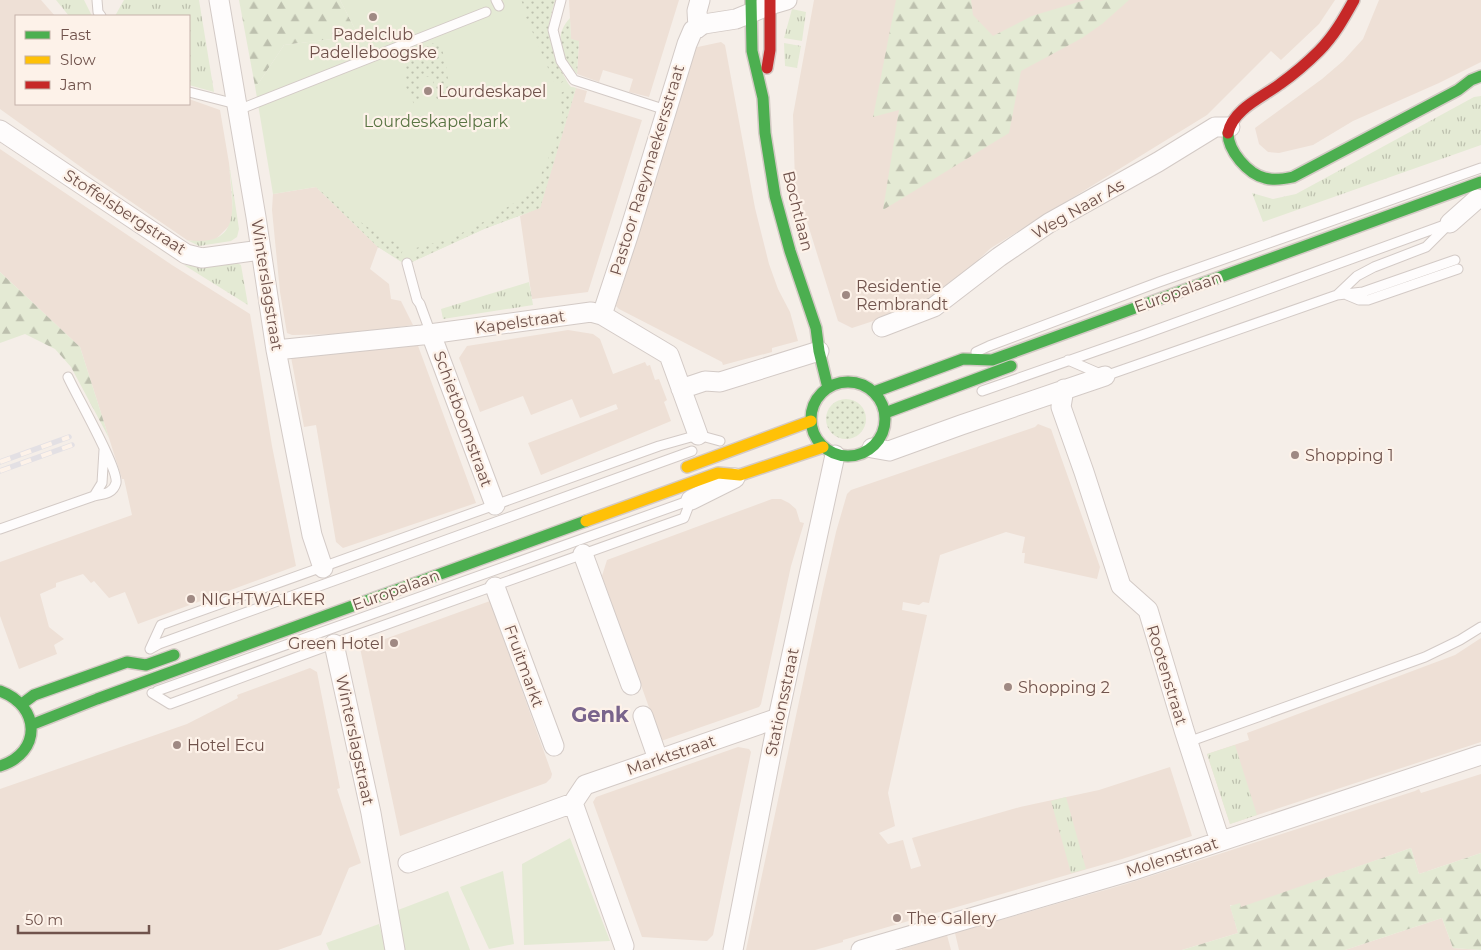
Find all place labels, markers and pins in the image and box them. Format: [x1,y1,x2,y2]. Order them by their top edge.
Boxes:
marker: Padelclub Padelleboogske [367,11,379,23]
place label: Padelclub Padelleboogske [309,25,437,62]
place label: Lourdeskapel [438,82,546,101]
marker: Lourdeskapel [422,85,434,97]
place label: Residentie Rembrandt [856,277,949,314]
marker: Residentie Rembrandt [840,289,852,301]
place label: Shopping 1 [1305,446,1393,465]
marker: Shopping 1 [1289,449,1301,461]
place label: NIGHTWALKER [201,590,325,609]
marker: NIGHTWALKER [185,593,197,605]
place label: Green Hotel [288,634,384,653]
marker: Green Hotel [388,637,400,649]
place label: Shopping 2 [1018,678,1110,697]
marker: Shopping 2 [1002,681,1014,693]
place label: Hotel Ecu [187,736,265,755]
marker: Hotel Ecu [171,739,183,751]
place label: The Gallery [907,909,996,928]
marker: The Gallery [891,912,903,924]

